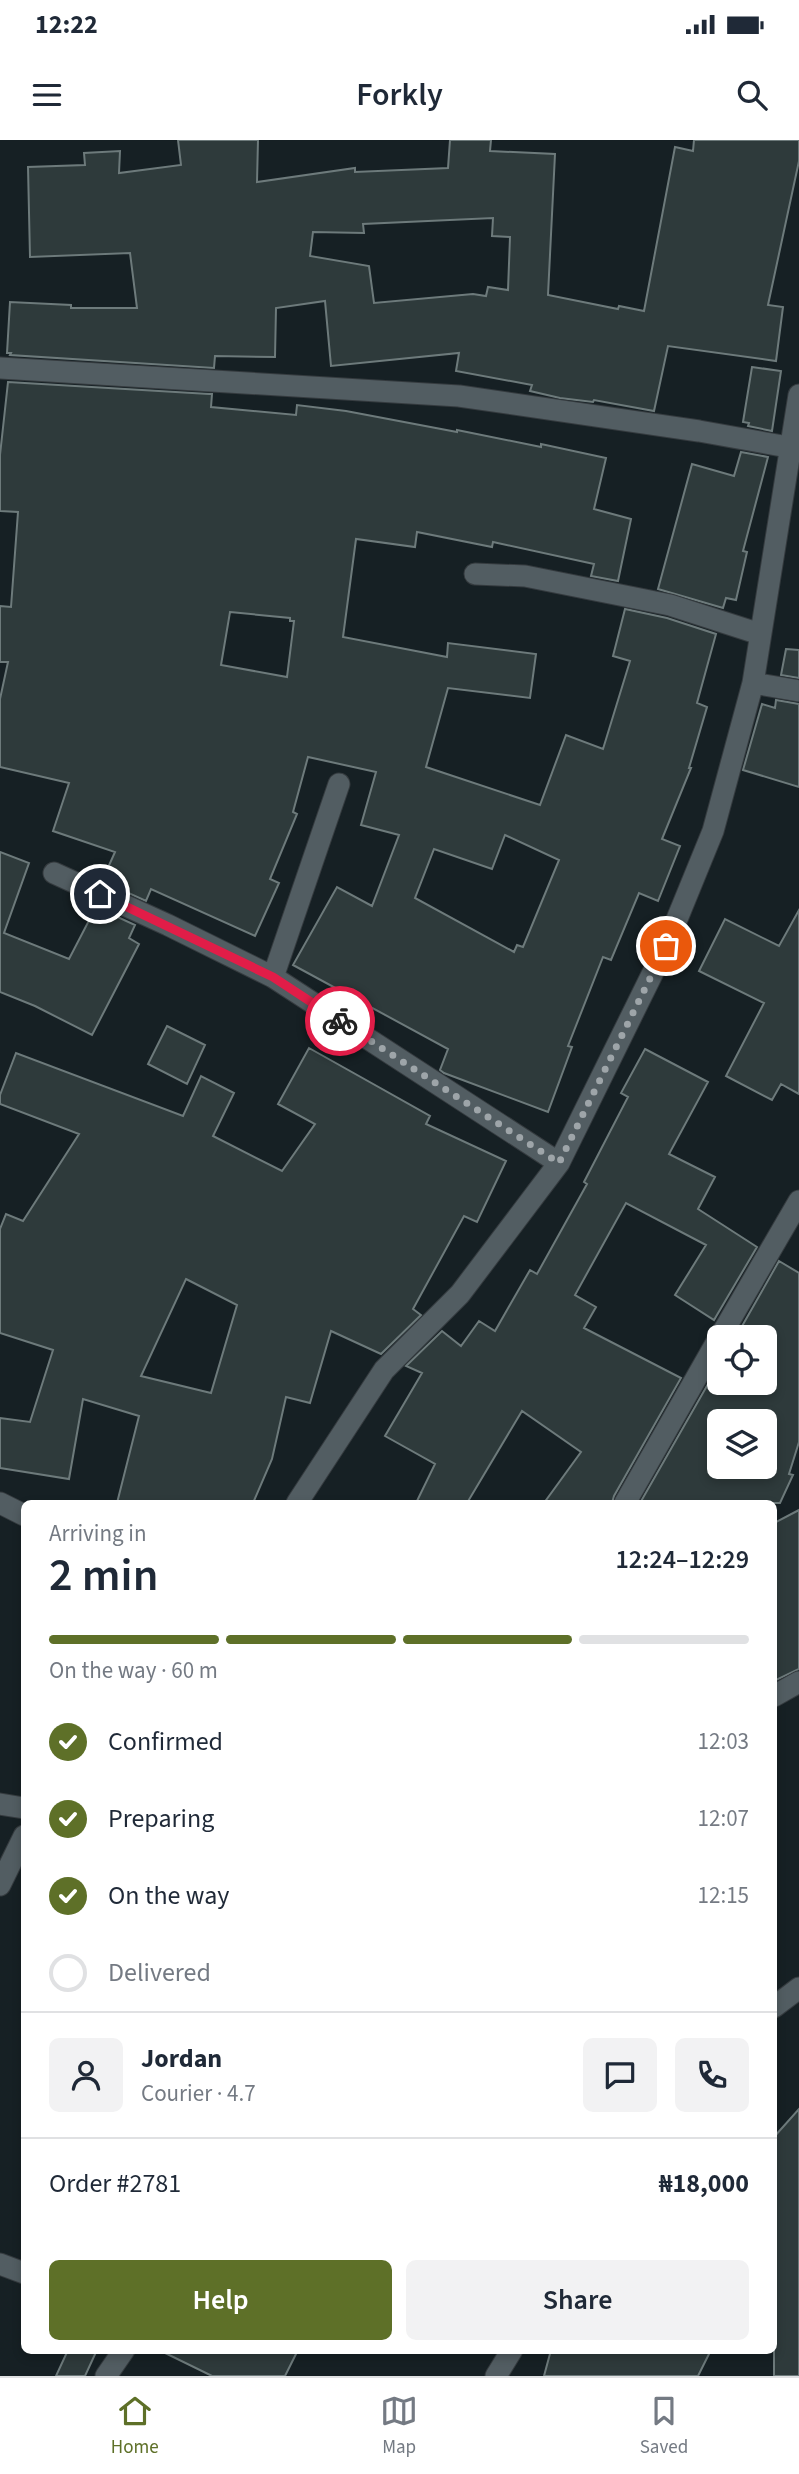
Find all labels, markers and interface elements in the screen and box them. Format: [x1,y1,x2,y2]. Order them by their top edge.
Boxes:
text: 12:22 [35,6,98,43]
text: Forkly [356,72,443,118]
icon: menu [28,76,66,114]
icon: search [733,76,771,114]
pin [70,864,130,924]
icon: home [81,875,119,913]
pin [636,916,696,976]
icon: bag [647,927,685,965]
courier [305,986,375,1056]
icon: bike [321,1002,359,1040]
map controls [707,1325,777,1479]
button: locate [707,1325,777,1395]
button: layers [707,1409,777,1479]
text: Arriving in [49,1517,147,1550]
text: 12:24–12:29 [616,1541,749,1578]
text: 2 min [49,1543,158,1608]
text: On the way · 60 m [49,1654,218,1687]
icon: check [49,1723,87,1761]
text: Confirmed [108,1723,223,1760]
text: 12:03 [698,1725,749,1758]
icon: check [49,1800,87,1838]
text: Preparing [108,1800,214,1837]
text: 12:07 [698,1802,749,1835]
icon: check [49,1877,87,1915]
text: On the way [108,1877,229,1914]
text: 12:15 [698,1879,749,1912]
text: Delivered [108,1954,211,1991]
button: person [49,2038,123,2112]
button: chat [583,2038,657,2112]
button: phone [675,2038,749,2112]
text: Jordan [141,2040,222,2077]
text: Courier · 4.7 [141,2077,256,2110]
text: Order #2781 [49,2165,181,2202]
text: ₦18,000 [659,2165,749,2202]
button: Help [49,2260,392,2340]
button: Share [406,2260,749,2340]
tab: Home [111,2392,159,2461]
tab: Map [380,2392,418,2461]
tab: Saved [640,2392,688,2461]

